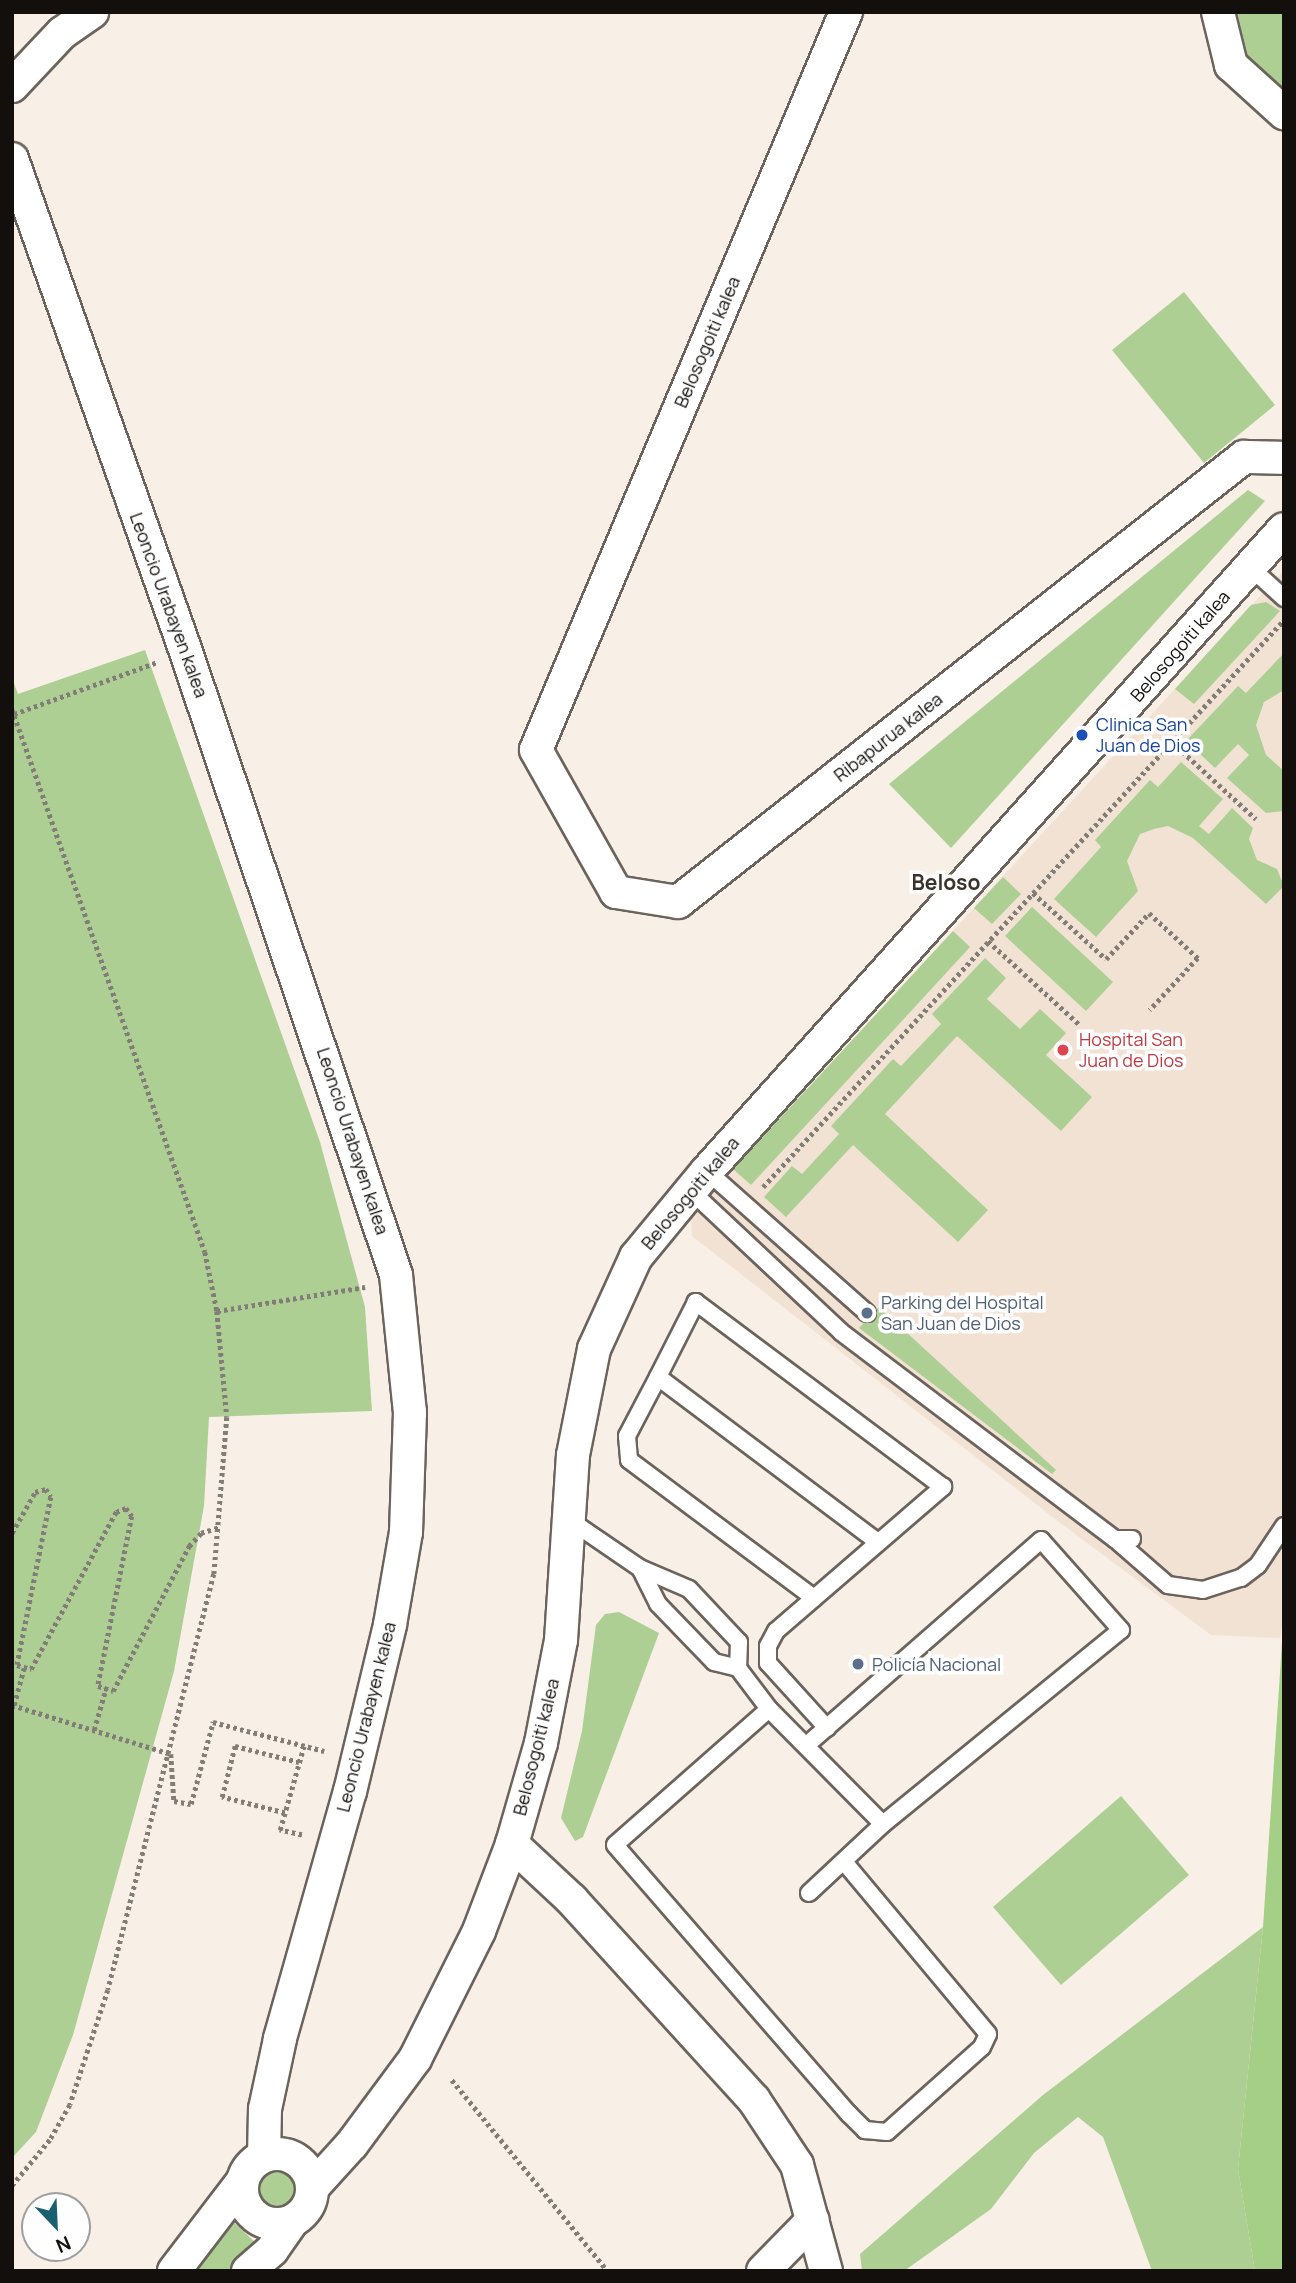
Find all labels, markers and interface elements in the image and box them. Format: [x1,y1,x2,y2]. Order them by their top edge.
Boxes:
street label: Belosogoiti kalea [670,273,744,411]
street label: Leoncio Urabayen kalea [125,510,213,700]
street label: Belosogoiti kalea [1126,586,1234,706]
street label: Ribapurua kalea [829,688,947,786]
place label: Clinica San Juan de Dios [1096,714,1200,756]
marker: Clinica San Juan de Dios [1074,727,1090,743]
district label: Beloso [912,869,980,895]
place label: Hospital San Juan de Dios [1079,1029,1183,1072]
marker: Hospital San Juan de Dios [1053,1040,1073,1060]
street label: Leoncio Urabayen kalea [313,1045,393,1237]
street label: Belosogoiti kalea [637,1132,743,1254]
place label: Parking del Hospital San Juan de Dios [881,1292,1044,1334]
marker: Parking del Hospital San Juan de Dios [859,1305,875,1321]
street label: Leoncio Urabayen kalea [332,1620,400,1814]
place label: Policía Nacional [872,1653,1001,1675]
marker: Policía Nacional [850,1656,866,1672]
street label: Belosogoiti kalea [509,1676,563,1818]
north arrow [21,2192,91,2262]
text: N [52,2230,75,2259]

